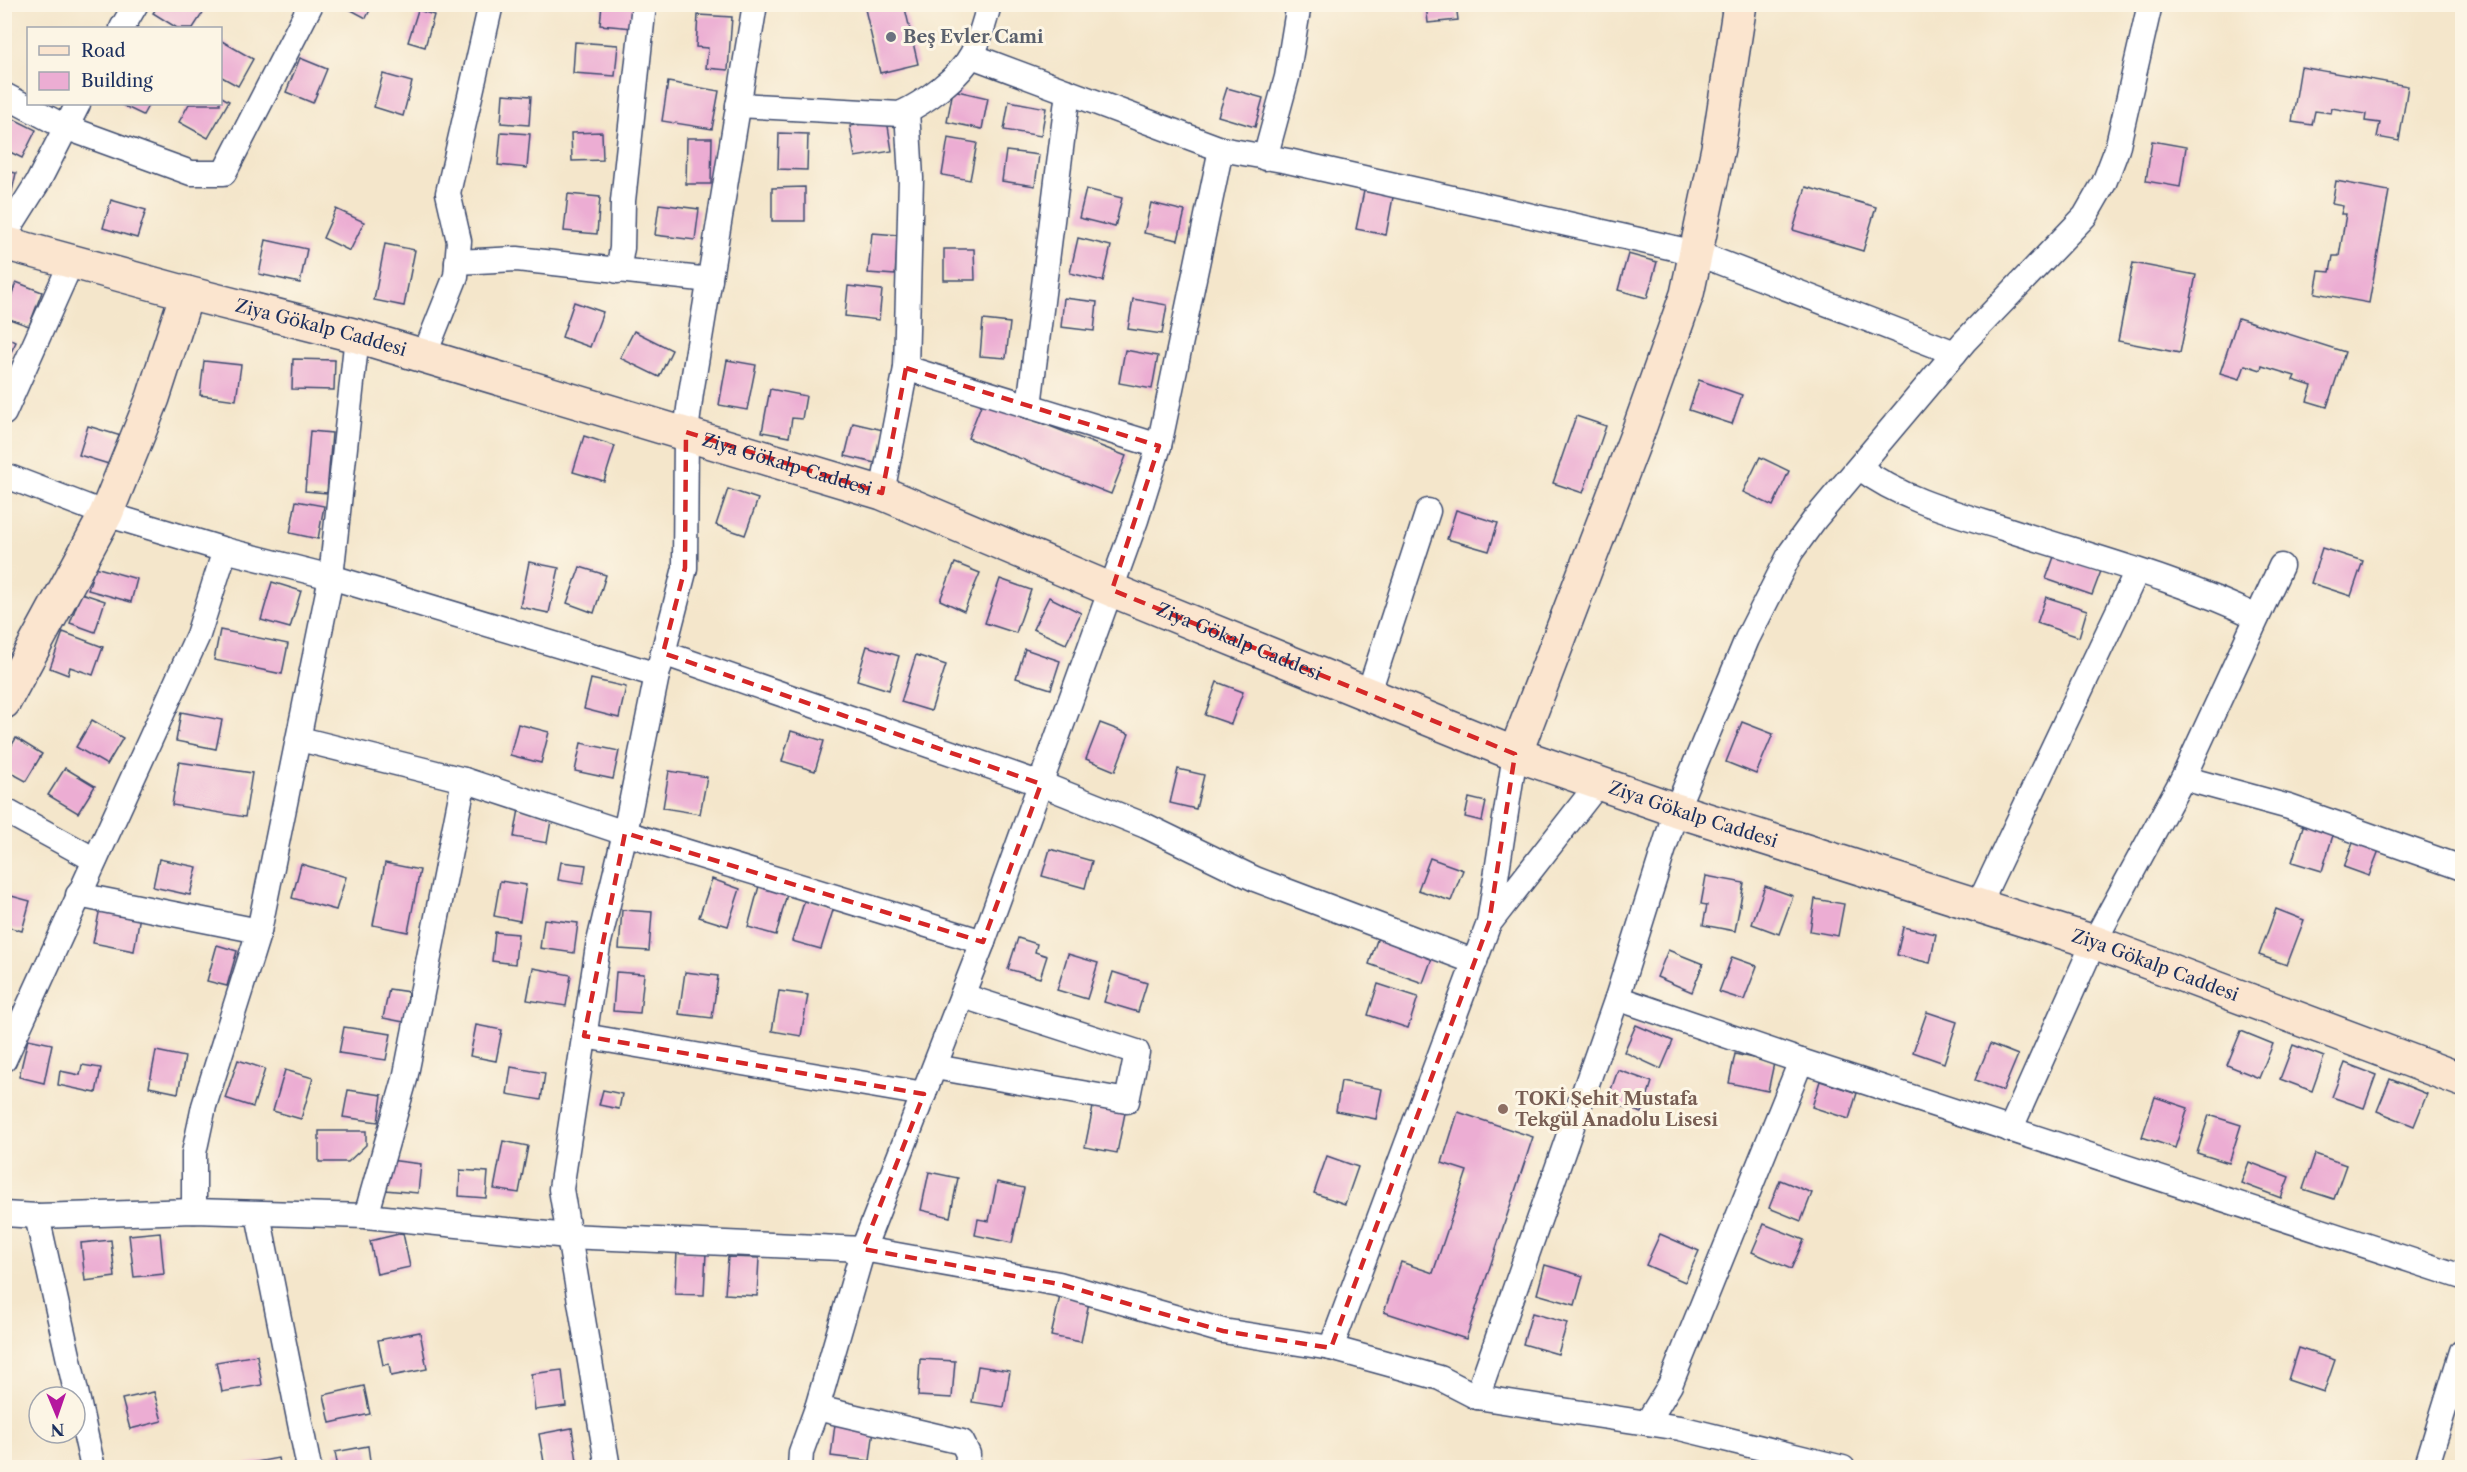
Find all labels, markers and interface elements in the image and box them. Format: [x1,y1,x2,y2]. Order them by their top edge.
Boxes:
place label: Beş Evler Cami [903,26,1044,48]
legend [27,27,222,105]
marker: Beş Evler Cami [884,30,898,44]
text: Road [81,40,126,62]
text: Building [81,70,153,92]
street label: Ziya Gökalp Caddesi [233,295,410,361]
street label: Ziya Gökalp Caddesi [700,429,875,501]
street label: Ziya Gökalp Caddesi [1153,598,1325,685]
street label: Ziya Gökalp Caddesi [1606,777,1781,853]
street label: Ziya Gökalp Caddesi [2069,925,2242,1006]
place label: TOKİ Şehit Mustafa Tekgül Anadolu Lisesi [1515,1087,1718,1131]
marker: TOKİ Şehit Mustafa Tekgül Anadolu Lisesi [1496,1102,1510,1116]
north arrow [27,1385,87,1445]
text: N [50,1420,65,1440]

